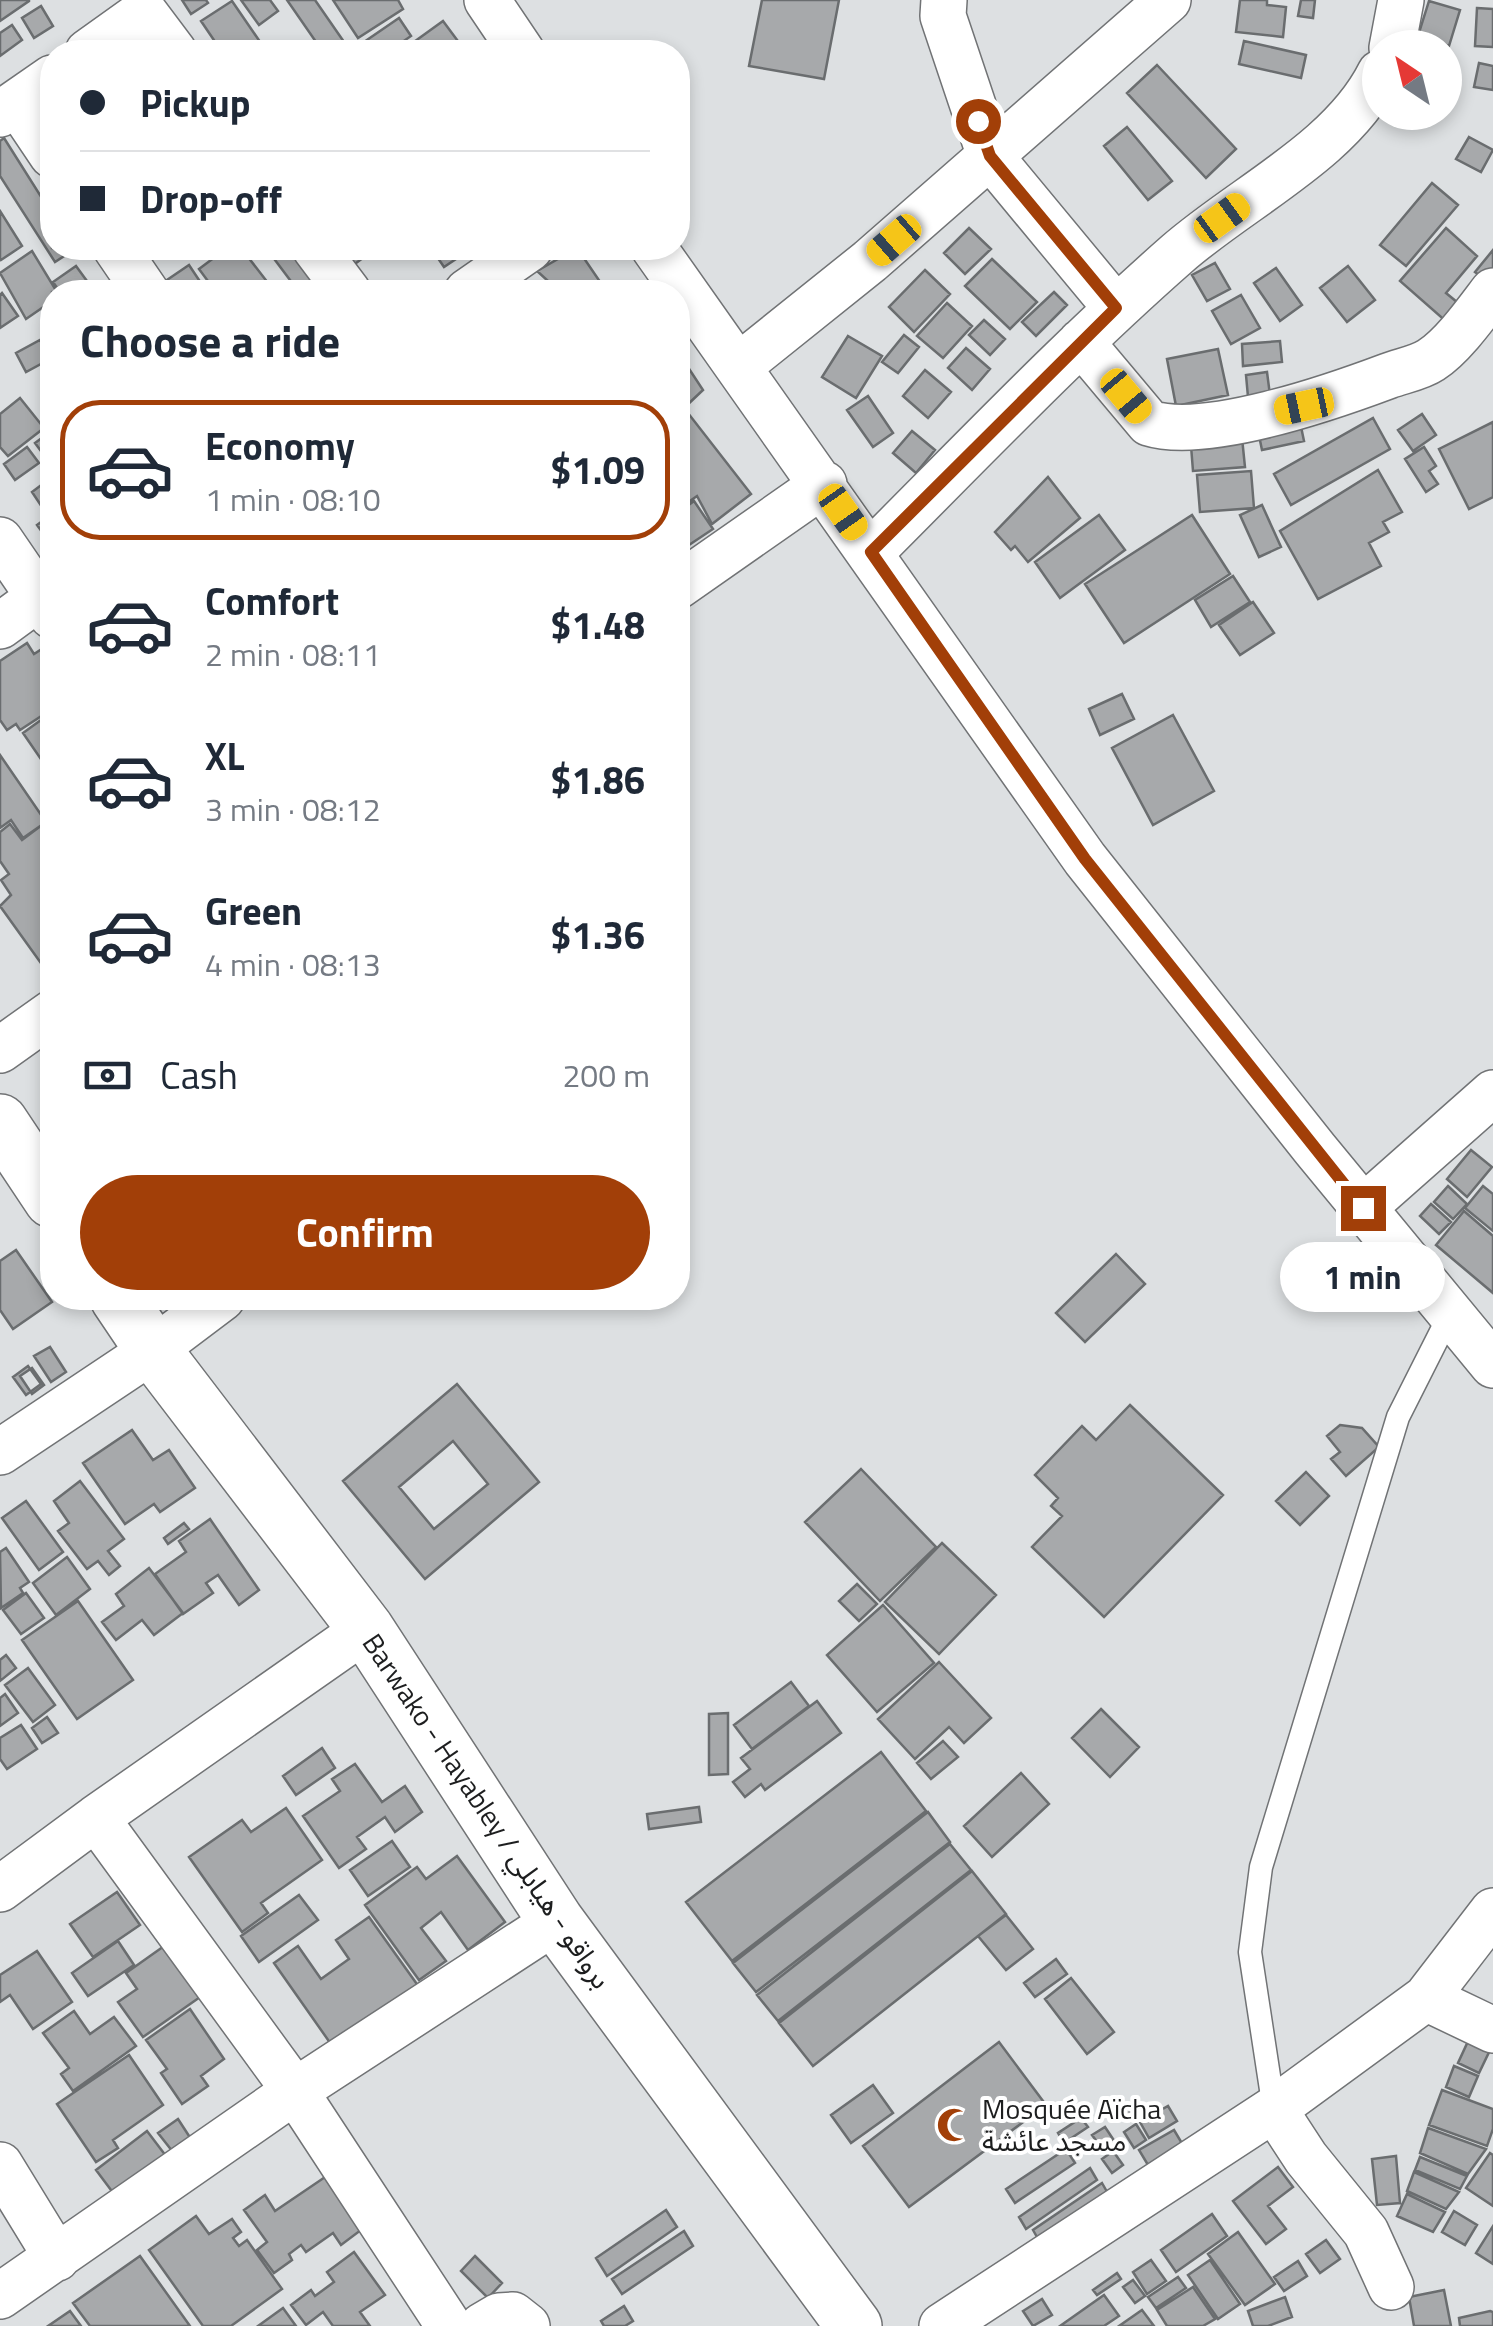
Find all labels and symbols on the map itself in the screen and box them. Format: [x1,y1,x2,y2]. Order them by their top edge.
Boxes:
north arrow [1362,30,1462,130]
route start [956,99,1001,144]
car [1189,188,1255,248]
car [862,209,926,271]
car [1095,363,1157,429]
car [1272,385,1336,427]
car [814,479,872,545]
route end [1341,1186,1386,1231]
callout: 1 min [1280,1243,1446,1313]
street label: Barwako - Hayabley / برواقو - هيابلي [352,1624,623,1997]
place label: Mosquée Aïcha مسجد عائشة [982,2087,1161,2162]
mosque icon: Mosquée Aïcha مسجد عائشة [935,2106,973,2144]

